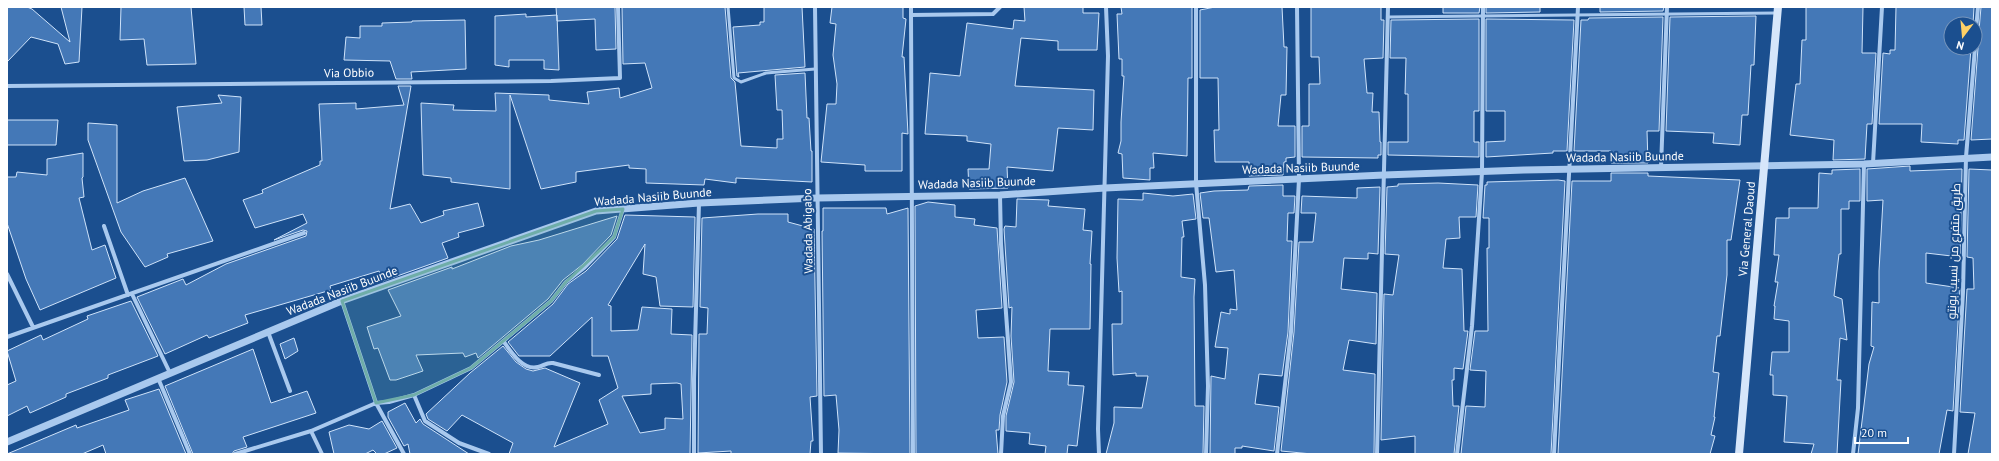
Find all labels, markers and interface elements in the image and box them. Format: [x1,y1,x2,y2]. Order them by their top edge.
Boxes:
north arrow [1943,16,1983,56]
text: N [1955,38,1966,53]
street label: Via Obbio [323,65,374,80]
street label: Wadada Nasiib Buunde [1566,148,1684,165]
street label: Wadada Nasiib Buunde [1242,158,1360,177]
street label: Wadada Nasiib Buunde [918,173,1036,192]
street label: Via General Daoud [1735,181,1758,278]
street label: طريق متفرع من نسيب بونتو [1944,183,1964,319]
street label: Wadada Nasiib Buunde [594,184,712,209]
street label: Wadada Abigabo [799,188,816,274]
street label: Wadada Nasiib Buunde [284,262,399,319]
scale bar [1855,419,1908,445]
text: 20 m [1861,425,1887,440]

